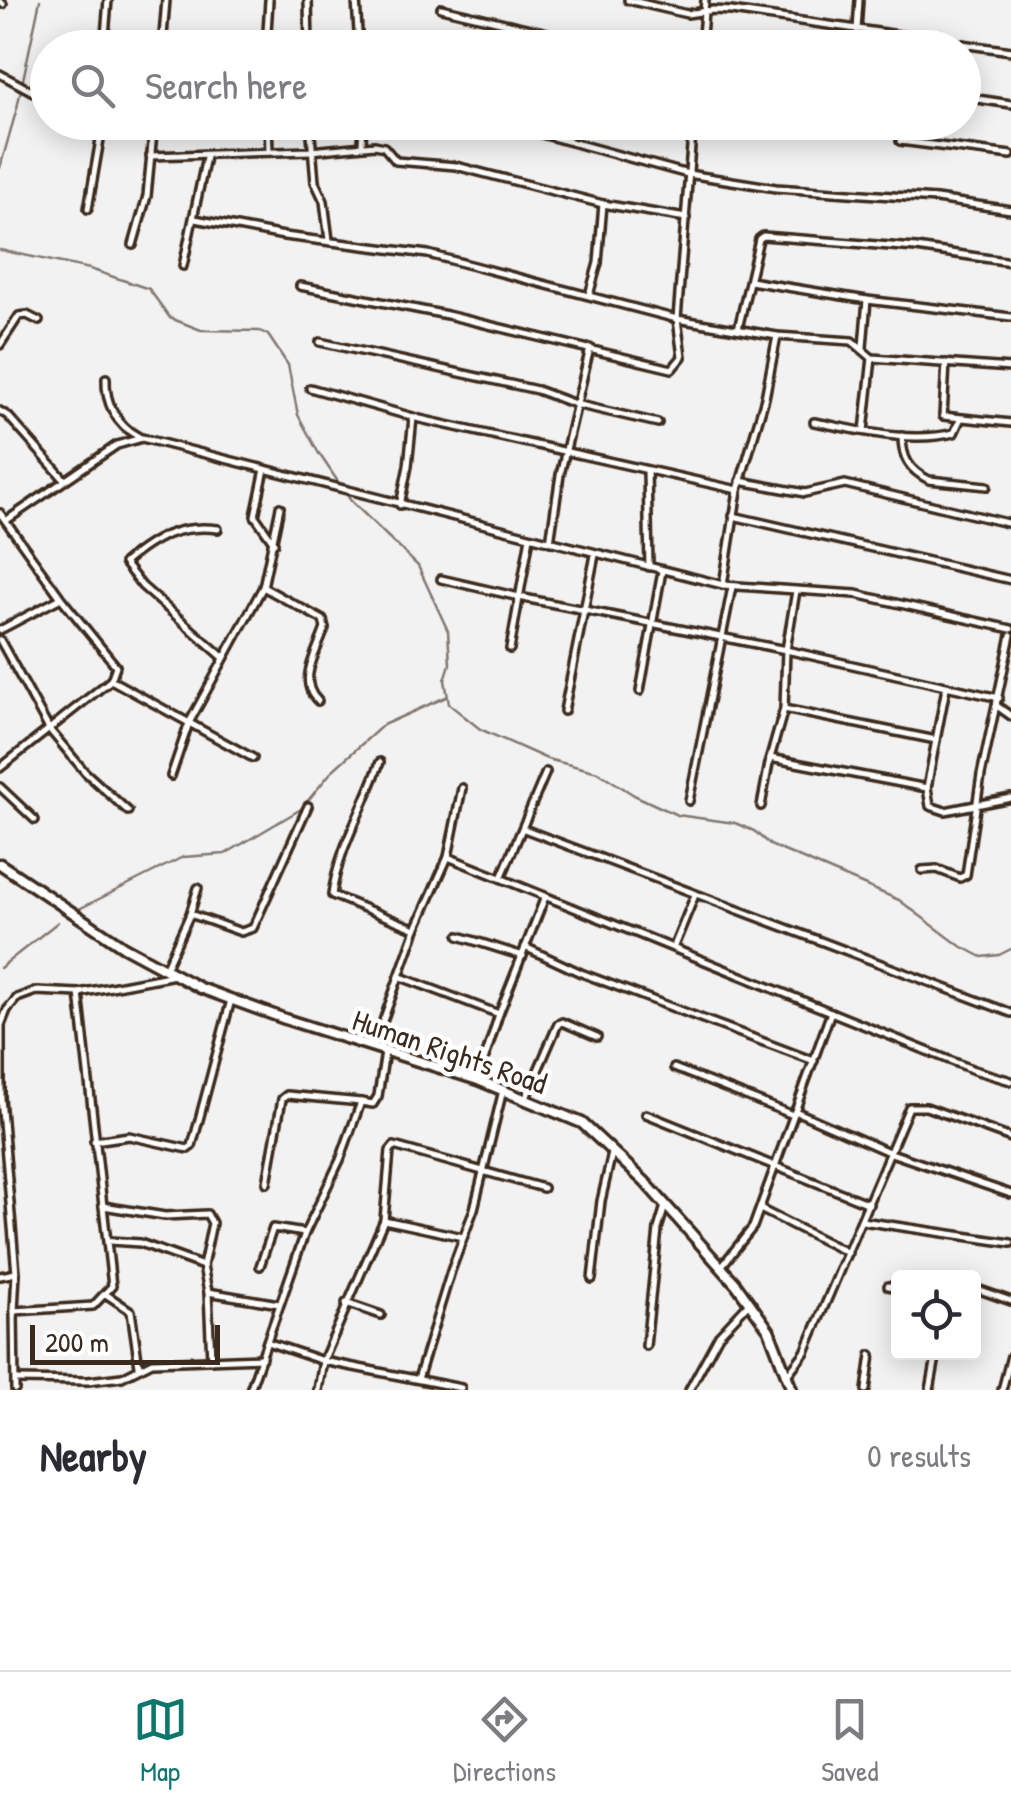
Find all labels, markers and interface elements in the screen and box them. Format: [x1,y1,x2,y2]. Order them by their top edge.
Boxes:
search box [30,30,981,140]
icon: search [65,58,120,113]
text: Search here [145,59,307,111]
street label: Human Rights Road [348,999,553,1103]
map controls [891,1270,981,1360]
button: locate [891,1270,981,1360]
scale bar [30,1320,220,1364]
text: 200 m [45,1323,109,1361]
text: Nearby [40,1427,147,1484]
text: 0 results [867,1434,971,1477]
tab: Map [133,1692,188,1790]
tab: Directions [453,1692,556,1790]
tab: Saved [821,1692,878,1790]

